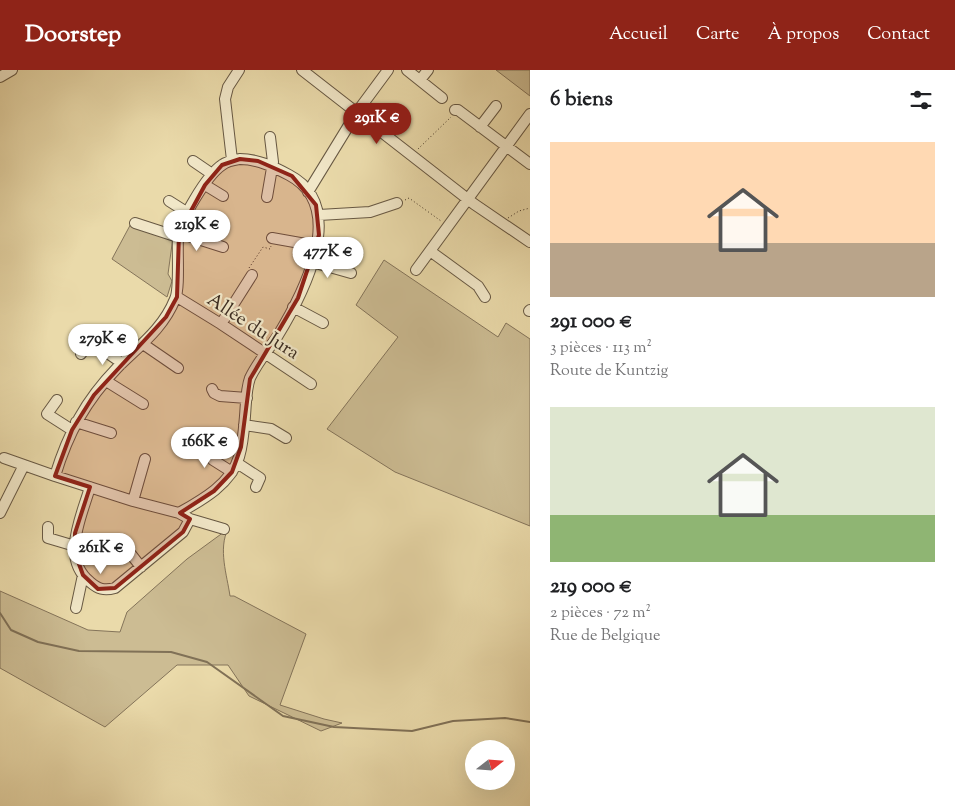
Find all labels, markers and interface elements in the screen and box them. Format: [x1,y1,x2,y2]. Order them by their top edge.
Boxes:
text: Doorstep [25,18,121,52]
text: Accueil [609,22,668,48]
text: Carte [696,22,740,48]
text: À propos [768,22,839,48]
text: Contact [867,22,930,48]
text: 6 biens [550,85,613,115]
icon: filters [907,86,935,114]
pin: 291K € [336,102,418,145]
text: 291K € [354,107,400,130]
icon: home [698,175,788,265]
pin: 219K € [156,210,238,252]
text: 219K € [174,214,220,237]
pin: 477K € [287,236,369,279]
text: 477K € [304,241,352,264]
street label: Allée du Jura [201,287,304,367]
text: 291 000 € [550,307,632,337]
pin: 279K € [62,324,144,366]
text: 279K € [79,328,127,351]
text: 3 pièces · 113 m² [550,337,652,360]
text: Route de Kuntzig [550,360,668,383]
pin: 166K € [164,426,246,469]
text: 166K € [182,431,228,454]
icon: home [698,440,788,530]
pin: 261K € [60,532,142,575]
text: 261K € [78,537,124,560]
text: 219 000 € [550,572,632,602]
text: 2 pièces · 72 m² [550,602,651,625]
text: Rue de Belgique [550,625,660,648]
north arrow [465,740,515,790]
map controls [465,740,515,790]

